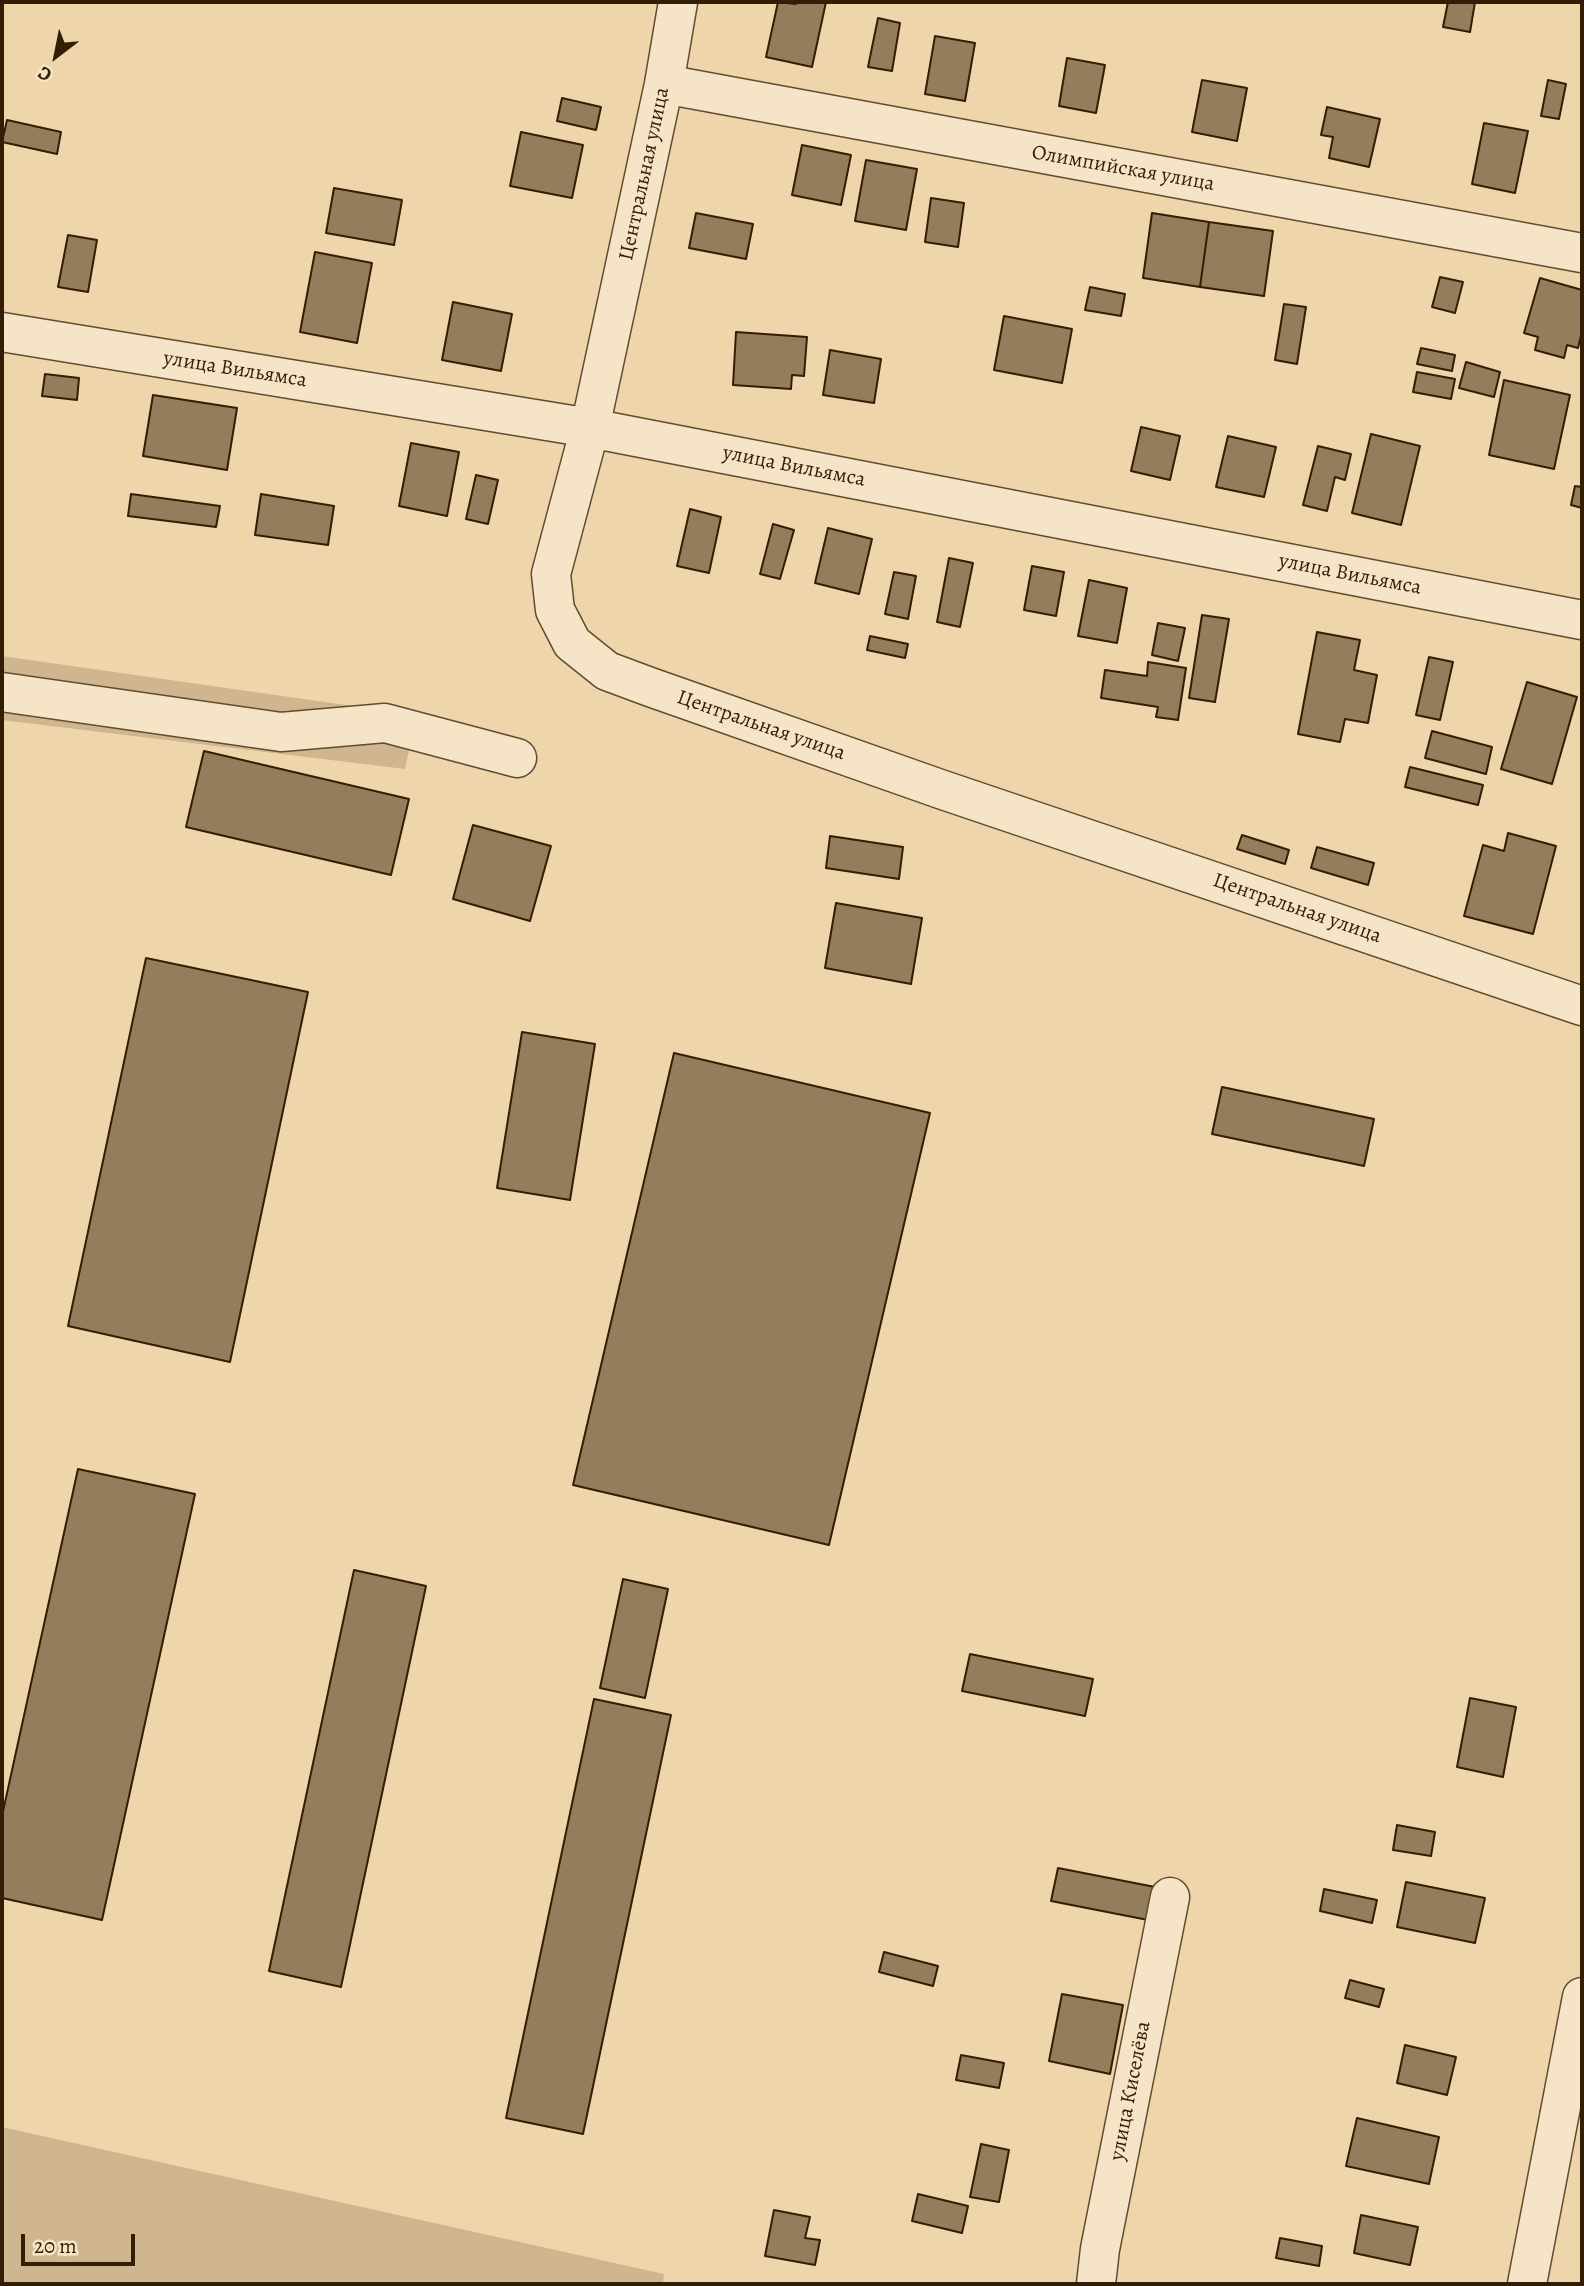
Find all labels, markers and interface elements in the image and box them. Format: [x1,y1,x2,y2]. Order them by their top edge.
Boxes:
north arrow [21,21,91,91]
text: С [33,60,57,88]
street label: Центральная улица [614,85,676,263]
street label: Олимпийская улица [1030,141,1216,197]
street label: улица Вильямса [162,346,308,394]
street label: улица Вильямса [721,441,867,493]
street label: улица Вильямса [1277,549,1423,601]
street label: Центральная улица [674,685,848,767]
street label: Центральная улица [1210,868,1384,950]
street label: улица Киселёва [1105,2019,1157,2163]
scale bar [24,2220,138,2264]
text: 20 m [34,2232,77,2260]

